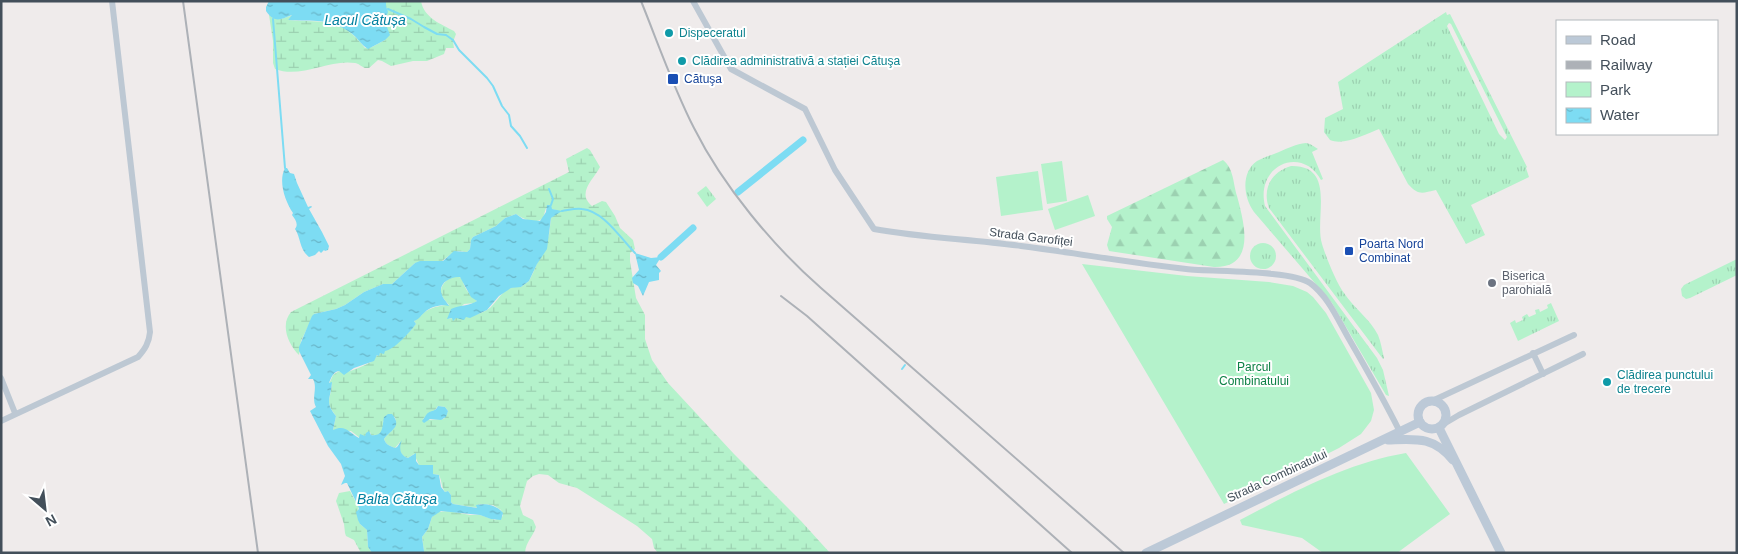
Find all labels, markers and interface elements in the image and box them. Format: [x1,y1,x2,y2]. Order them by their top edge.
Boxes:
water label: Lacul Cătușa [324,12,406,28]
legend [1556,20,1718,135]
place label: Dispeceratul [679,26,746,40]
marker: Dispeceratul [663,27,675,39]
text: Road [1600,31,1636,48]
place label: Clădirea administrativă a stației Cătuşa [692,54,900,68]
marker: Clădirea administrativă a stației Cătuşa [676,55,688,67]
text: Railway [1600,56,1653,73]
marker: Cătuşa [666,72,680,86]
place label: Cătuşa [684,72,722,86]
text: Park [1600,81,1631,98]
text: Water [1600,106,1639,123]
street label: Strada Garofiței [988,225,1074,249]
place label: Poarta Nord Combinat [1359,237,1424,265]
marker: Poarta Nord Combinat [1343,245,1355,257]
place label: Biserica parohială [1502,269,1552,297]
marker: Biserica parohială [1486,277,1498,289]
park label: Parcul Combinatului [1219,360,1289,388]
place label: Clădirea punctului de trecere [1617,368,1713,396]
marker: Clădirea punctului de trecere [1601,376,1613,388]
street label: Strada Combinatului [1225,447,1329,505]
north arrow [20,484,70,534]
water label: Balta Cătușa [357,491,437,507]
text: N [43,511,59,530]

